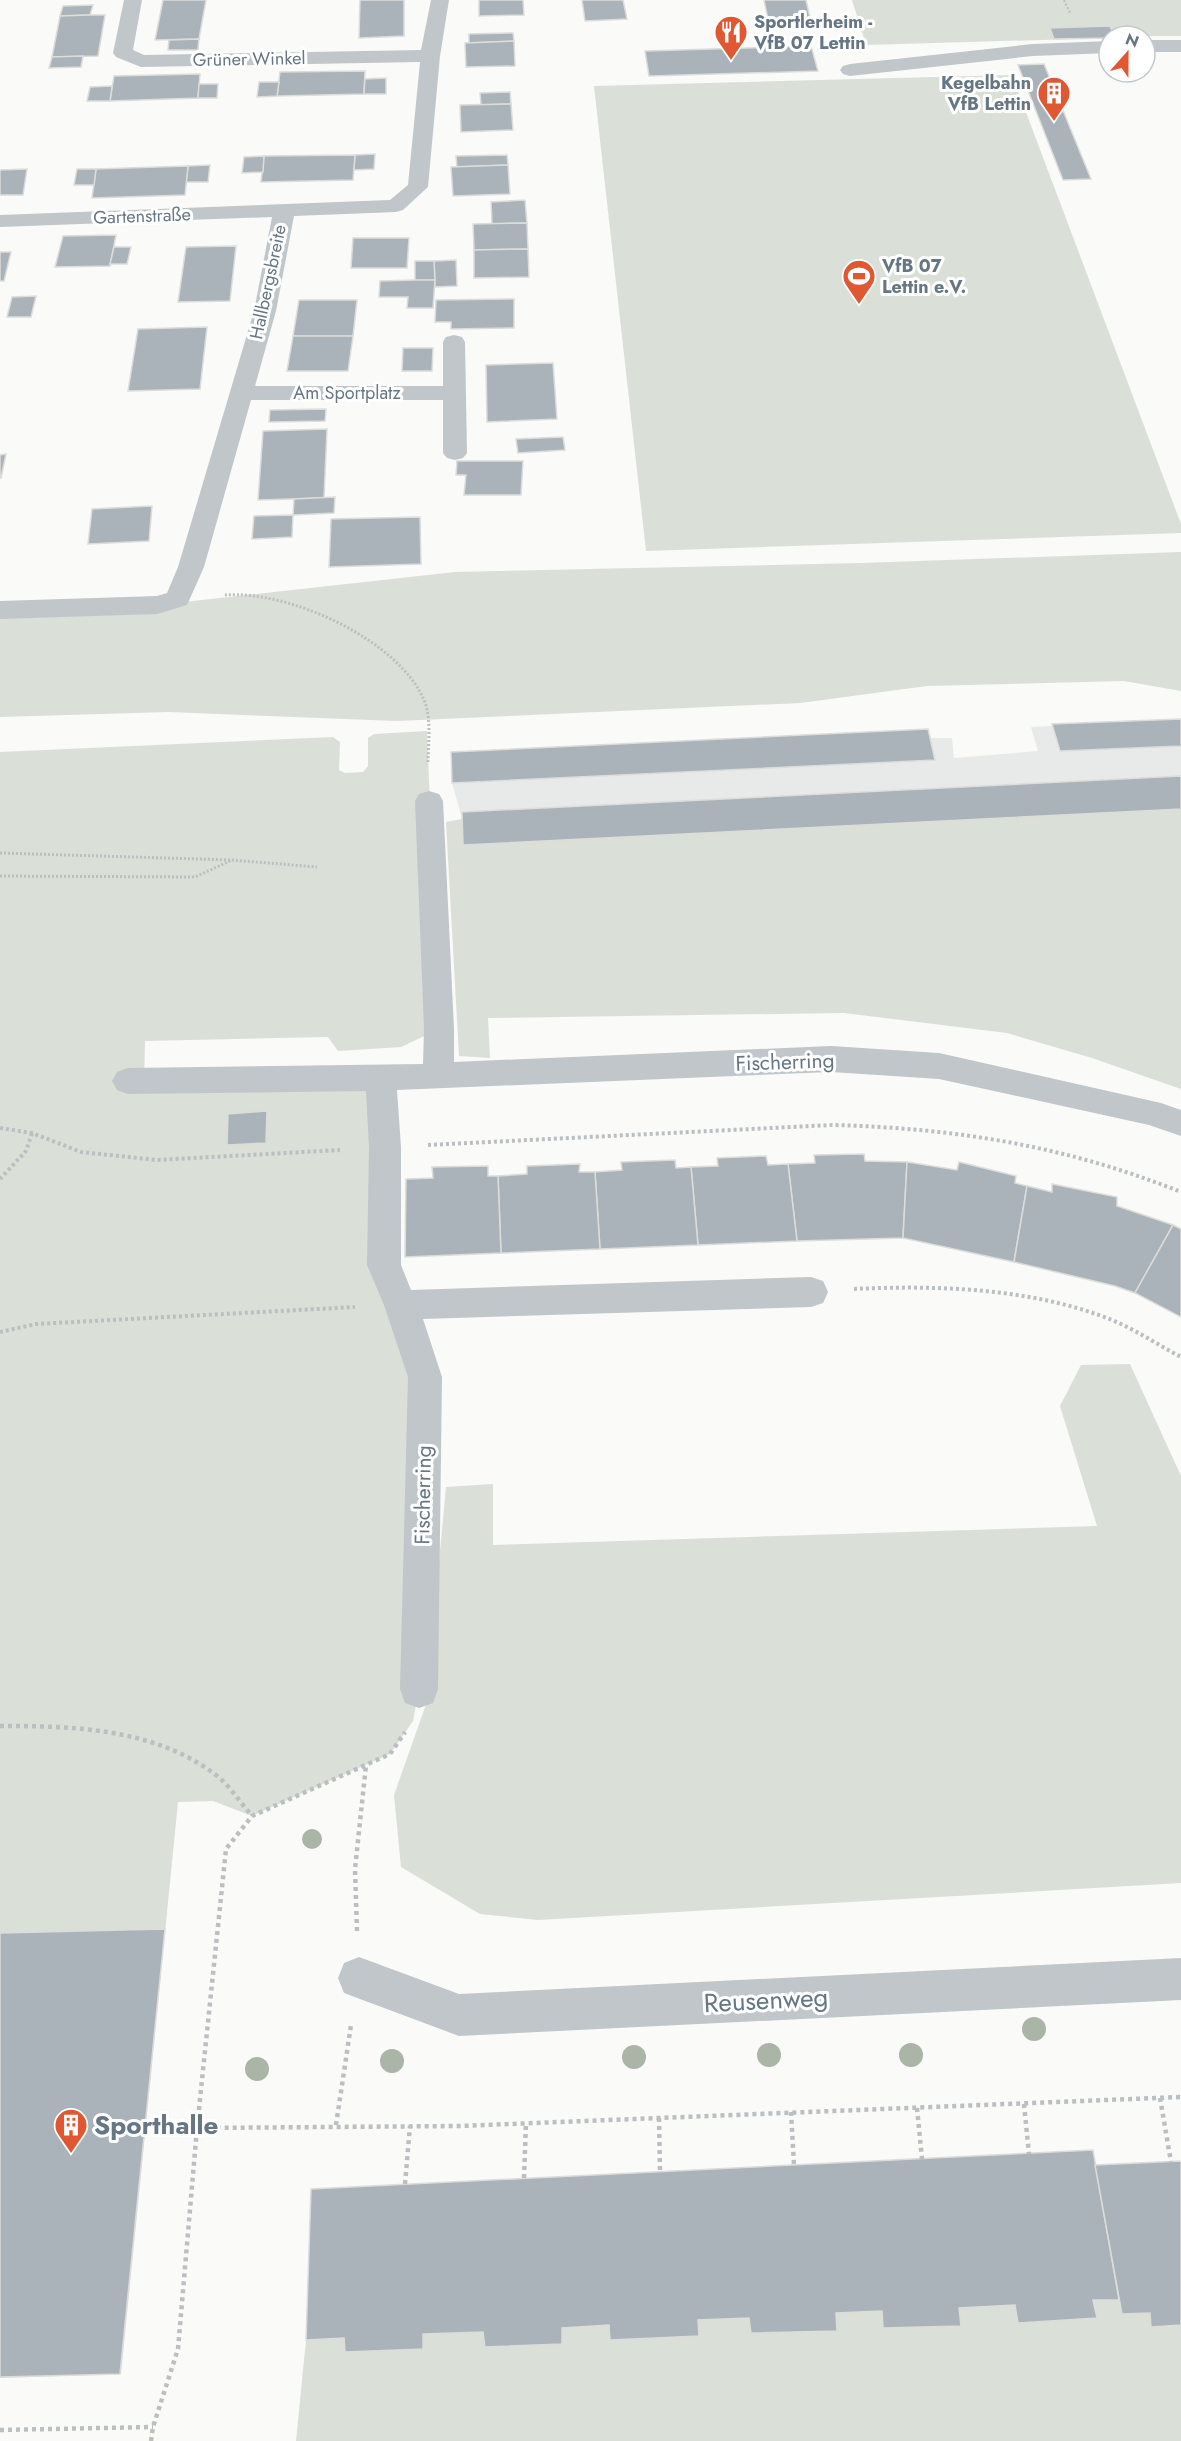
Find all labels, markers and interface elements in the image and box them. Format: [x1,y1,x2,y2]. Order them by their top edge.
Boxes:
place label: Sportlerheim - VfB 07 Lettin [753,9,872,56]
restaurant icon: Sportlerheim - VfB 07 Lettin [713,14,749,61]
north arrow [1097,24,1157,84]
text: N [1122,27,1142,53]
street label: Grüner Winkel [192,45,306,73]
place label: Kegelbahn VfB Lettin [941,70,1031,117]
building icon: Kegelbahn VfB Lettin [1036,75,1072,122]
street label: Gartenstraße [93,201,191,231]
street label: Hallbergsbreite [243,222,293,342]
place label: VfB 07 Lettin e.V. [881,253,966,300]
sports icon: VfB 07 Lettin e.V. [841,258,877,305]
street label: Am Sportplatz [293,380,401,406]
street label: Fischerring [735,1045,835,1079]
street label: Fischerring [407,1445,439,1545]
street label: Reusenweg [703,1978,829,2022]
place label: Sporthalle [94,2106,218,2144]
building icon: Sporthalle [53,2107,89,2154]

